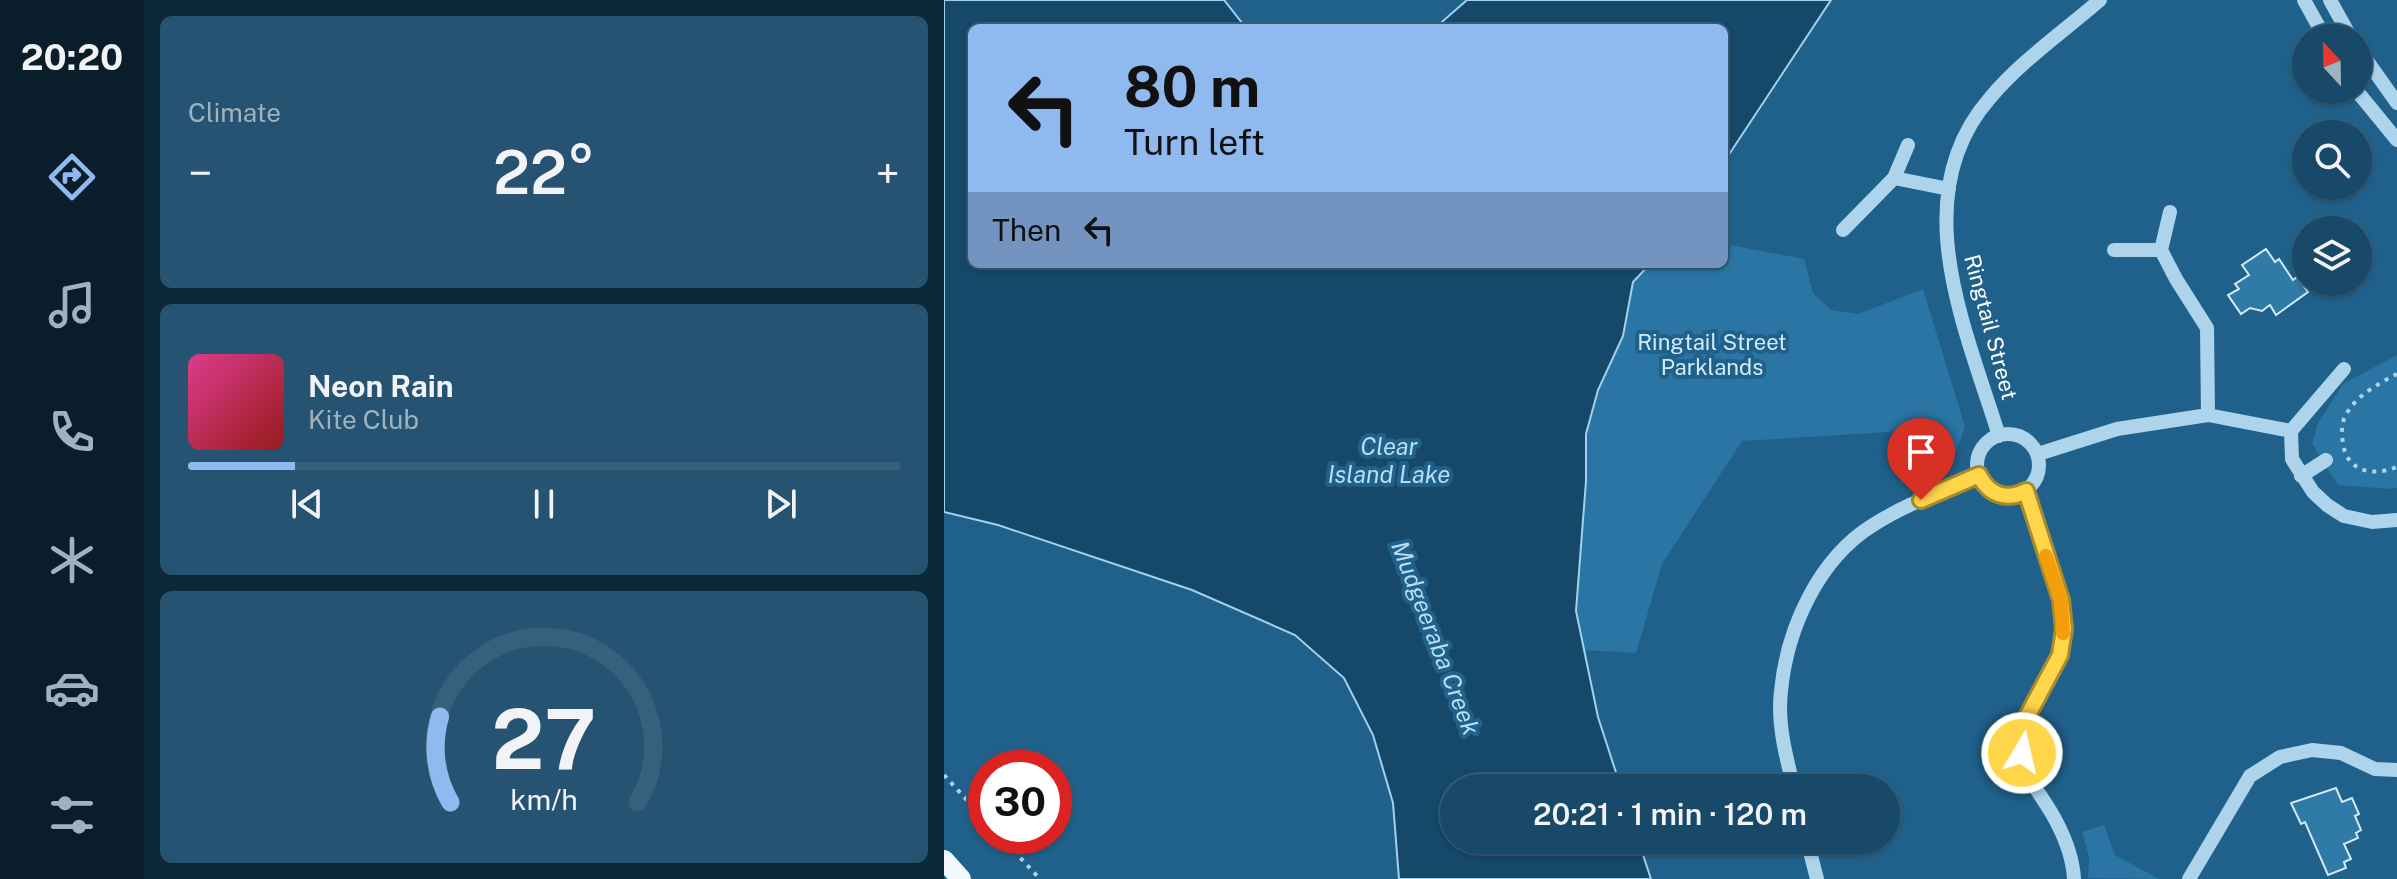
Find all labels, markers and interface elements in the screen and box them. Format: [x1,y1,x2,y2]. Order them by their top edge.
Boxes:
north arrow [2292,24,2372,104]
map controls [2292,24,2372,296]
text: 20:20 [21,36,123,78]
text: 80 m [1124,54,1260,120]
icon: left [992,56,1096,160]
text: Climate [188,97,281,128]
button: search [2292,120,2372,200]
text: Turn left [1124,121,1265,163]
text: 22° [493,137,595,208]
text: − [188,147,212,199]
text: + [876,147,900,199]
icon: directions [44,149,100,205]
icon: left [1077,208,1121,252]
text: Then [992,212,1061,248]
button: layers [2292,216,2372,296]
street label: Ringtail Street [1959,252,2023,402]
icon: music [44,277,100,333]
park label: Ringtail Street Parklands [1637,329,1787,380]
text: Neon Rain [308,368,454,404]
icon: phone [44,404,100,460]
text: Kite Club [308,404,419,435]
pin [1887,418,1955,500]
icon: arrive [1899,430,1943,474]
water label: Clear Island Lake [1328,432,1450,488]
icon: previous [285,482,329,526]
icon: pause [522,482,566,526]
icon: next [759,482,803,526]
icon: climate [44,532,100,588]
water label: Mudgeeraba Creek [1386,537,1486,739]
icon: car [44,660,100,716]
text: 27 [492,690,596,788]
position arrow [1980,711,2064,795]
speed limit sign: 30 [968,750,1072,854]
text: km/h [510,783,578,816]
icon: filters [44,787,100,843]
text: 20:21 · 1 min · 120 m [1533,796,1807,832]

